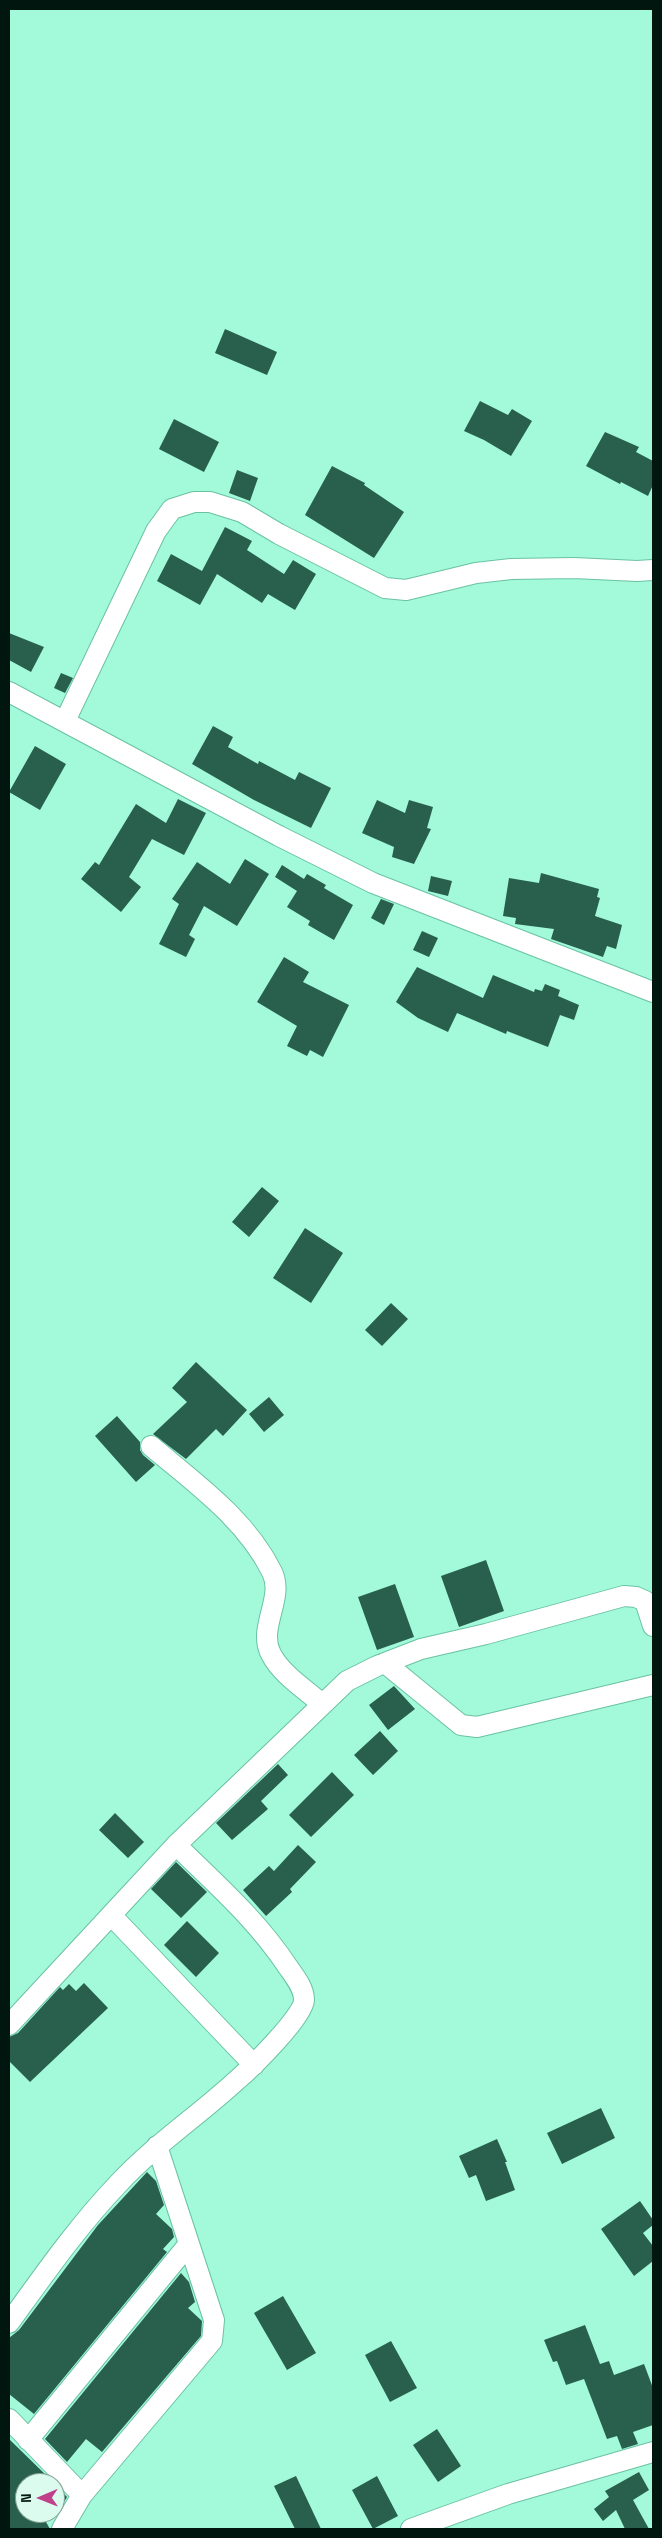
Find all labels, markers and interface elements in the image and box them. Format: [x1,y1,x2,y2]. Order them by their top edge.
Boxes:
north arrow [15,2473,65,2523]
text: N [17,2493,35,2503]

